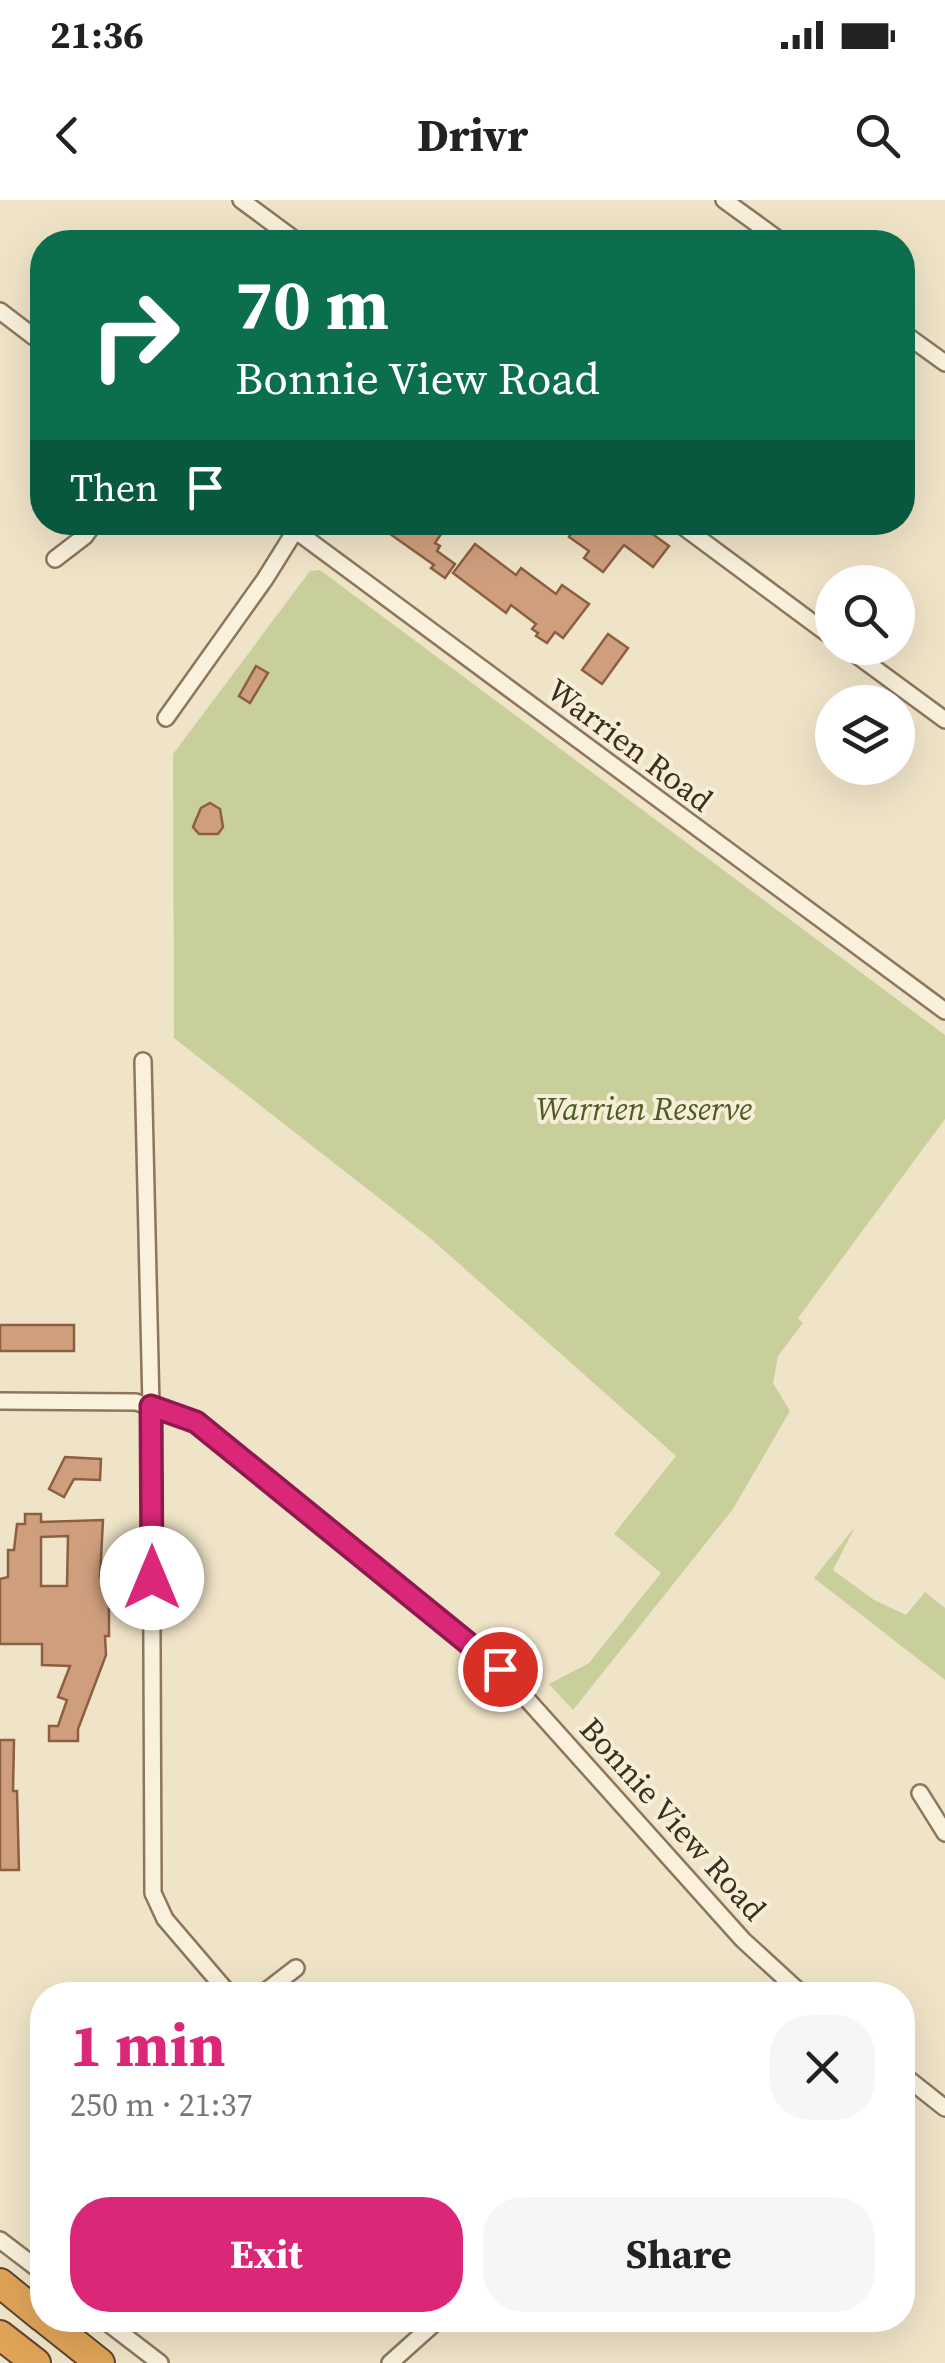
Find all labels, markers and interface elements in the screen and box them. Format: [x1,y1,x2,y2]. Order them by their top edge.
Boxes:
text: 21:36 [50,9,144,61]
text: Drivr [417,104,528,166]
icon: back [40,108,95,163]
icon: search [850,108,905,163]
text: 70 m [235,256,389,352]
icon: right [70,270,200,400]
text: Bonnie View Road [235,347,600,409]
icon: arrive [178,460,233,515]
text: Then [70,462,158,514]
map controls [815,565,915,785]
button: search [815,565,915,665]
street label: Warrien Road [538,668,722,822]
button: layers [815,685,915,785]
park label: Warrien Reserve [536,1087,752,1131]
position arrow [100,1526,204,1630]
pin [458,1627,543,1712]
icon: arrive [473,1642,528,1697]
street label: Bonnie View Road [570,1708,776,1930]
text: 1 min [70,2004,226,2086]
button: close [770,2015,875,2120]
text: 250 m · 21:37 [70,2083,252,2127]
button: Exit [70,2197,463,2312]
button: Share [483,2197,875,2312]

